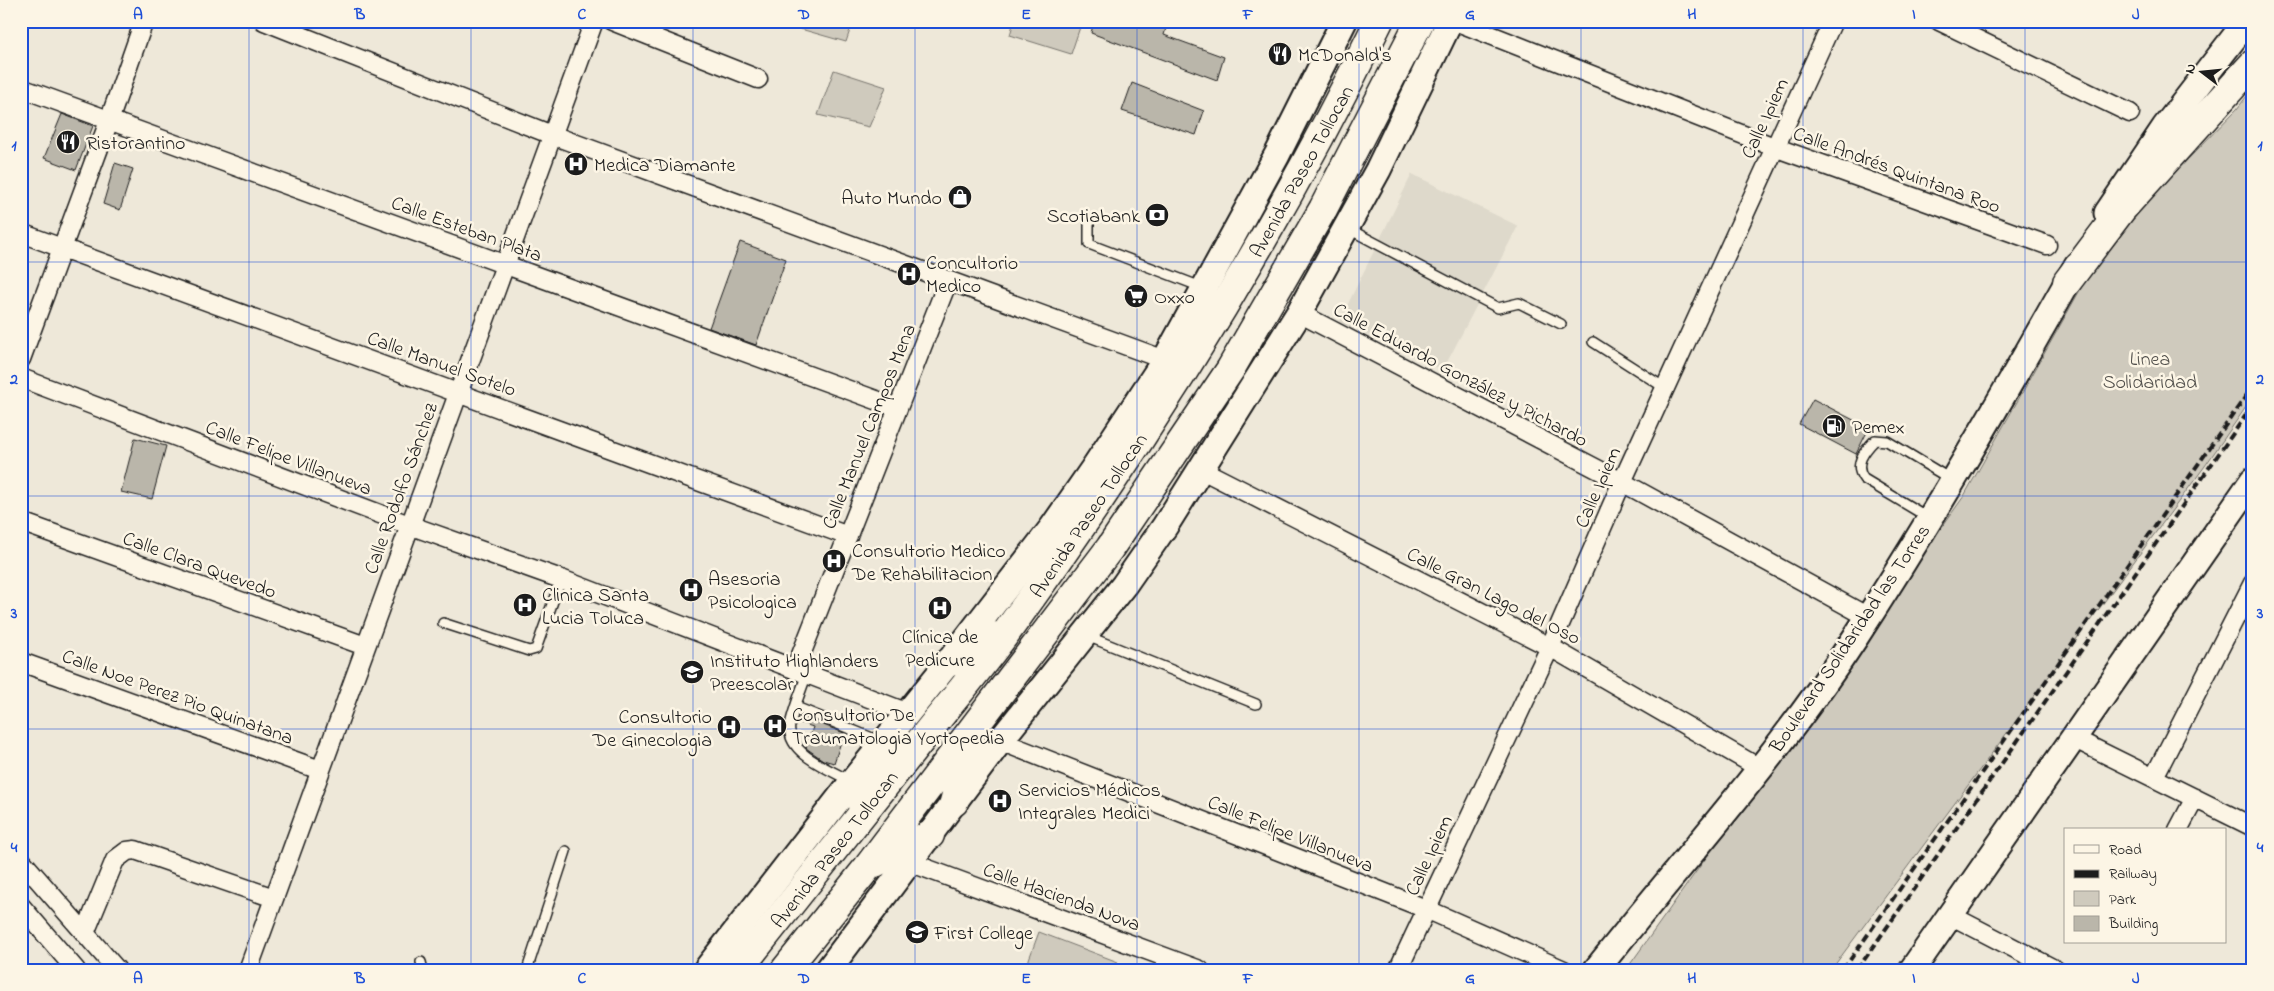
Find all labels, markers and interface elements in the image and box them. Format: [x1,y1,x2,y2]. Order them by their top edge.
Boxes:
text: A [133,3,143,27]
text: B [354,3,366,27]
text: C [578,3,587,27]
text: D [797,3,810,27]
text: E [1021,3,1031,27]
text: F [1242,3,1254,27]
text: G [1465,3,1475,27]
text: H [1687,3,1697,27]
text: I [1912,3,1916,27]
text: J [2132,3,2140,27]
restaurant icon: McDonald's [1267,41,1293,67]
place label: McDonald's [1298,42,1392,71]
north arrow [2176,48,2226,98]
text: N [2180,61,2202,76]
street label: Calle Ipiem [1735,74,1798,164]
street label: Avenida Paseo Tollocan [1244,81,1363,264]
street label: Calle Andrés Quintana Roo [1788,120,2004,222]
restaurant icon: Ristorantino [55,129,81,155]
place label: Ristorantino [86,130,185,159]
text: 1 [11,134,17,158]
text: 1 [2257,134,2263,158]
hospital icon: Medica Diamante [563,151,589,177]
place label: Medica Diamante [594,152,736,181]
shop icon: Auto Mundo [947,184,973,210]
place label: Auto Mundo [841,185,942,214]
street label: Calle Esteban Plata [387,190,546,271]
bank icon: Scotiabank [1144,202,1170,228]
place label: Scotiabank [1047,203,1140,232]
place label: Concultorio Medico [926,250,1018,302]
hospital icon: Concultorio Medico [896,261,922,287]
supermarket icon: Oxxo [1123,283,1149,309]
place label: Oxxo [1154,284,1195,313]
street label: Calle Eduardo González y Pichardo [1327,297,1592,456]
street label: Calle Manuel Campos Mena [816,320,925,534]
street label: Calle Manuel Sotelo [363,325,520,406]
park label: Linea Solidaridad [2103,346,2197,398]
text: 2 [9,368,18,392]
text: 2 [2255,368,2264,392]
street label: Calle Rodolfo Sánchez [358,399,447,579]
fuel station icon: Pemex [1821,413,1847,439]
street label: Calle Felipe Villanueva [201,414,376,504]
place label: Pemex [1852,414,1905,443]
street label: Avenida Paseo Tollocan [1024,428,1156,604]
street label: Calle Ipiem [1569,443,1630,533]
street label: Boulevard Solidaridad las Torres [1763,519,1939,760]
street label: Calle Clara Quevedo [118,525,280,608]
place label: Consultorio Medico De Rehabilitacion [851,538,1006,590]
street label: Calle Gran Lago del Oso [1400,541,1585,655]
hospital icon: Consultorio Medico De Rehabilitacion [821,548,847,574]
place label: Asesoria Psicologica [708,566,797,619]
hospital icon: Asesoria Psicologica [678,577,704,603]
place label: Clinica Santa Lucia Toluca [542,582,649,634]
hospital icon: Clinica Santa Lucia Toluca [512,592,538,618]
hospital icon: Clínica de Pedicure [927,595,953,621]
text: 3 [10,602,18,626]
text: 3 [2256,602,2264,626]
place label: Clínica de Pedicure [902,624,978,676]
street label: Calle Noe Perez Pio Quinatana [57,643,297,754]
place label: Instituto Highlanders Preescolar [710,648,879,700]
school or university icon: Instituto Highlanders Preescolar [679,659,705,685]
place label: Consultorio De Traumatologia Yortopedia [792,702,1005,755]
place label: Consultorio De Ginecologia [592,704,712,757]
hospital icon: Consultorio De Traumatologia Yortopedia [762,713,788,739]
hospital icon: Consultorio De Ginecologia [716,714,742,740]
street label: Avenida Paseo Tollocan [765,765,907,935]
place label: Servicios Médicos Integrales Medici [1018,777,1161,830]
hospital icon: Servicios Médicos Integrales Medici [987,788,1013,814]
street label: Calle Felipe Villanueva [1203,789,1377,882]
street label: Calle Ipiem [1399,811,1462,901]
legend [2064,828,2226,944]
text: 4 [10,836,18,860]
text: 4 [2256,836,2264,860]
text: Road [2109,839,2142,861]
street label: Calle Hacienda Nova [978,856,1144,940]
text: Railway [2109,863,2157,886]
text: Park [2109,889,2137,911]
text: Building [2108,913,2158,936]
school or university icon: First College [904,919,930,945]
place label: First College [933,920,1033,950]
text: A [133,967,143,991]
text: B [354,967,366,991]
text: C [578,967,587,991]
text: D [797,967,810,991]
text: E [1021,967,1031,991]
text: F [1242,967,1254,991]
text: G [1465,967,1475,991]
text: H [1687,967,1697,991]
text: I [1912,967,1916,991]
text: J [2132,967,2140,991]

